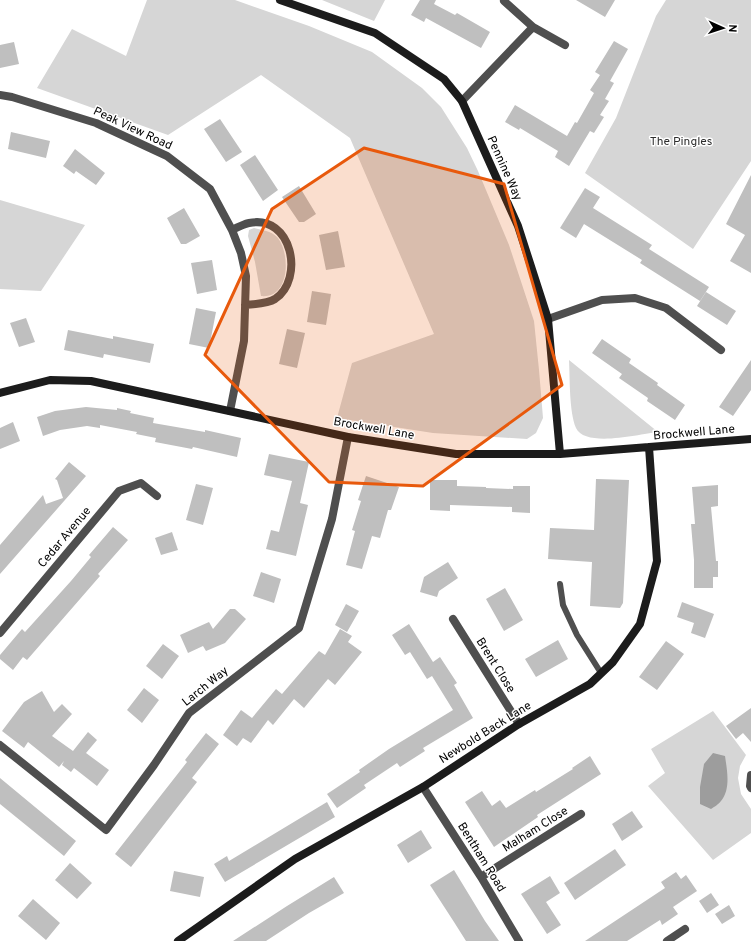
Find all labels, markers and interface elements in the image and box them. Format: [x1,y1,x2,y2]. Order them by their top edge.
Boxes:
north arrow [703,8,743,48]
text: N [725,24,739,33]
street label: Peak View Road [90,104,175,154]
street label: Pennine Way [483,134,525,203]
park label: The Pingles [650,134,712,150]
street label: Brockwell Lane [332,414,416,444]
street label: Brockwell Lane [653,421,736,445]
street label: Cedar Avenue [35,504,95,571]
street label: Brent Close [472,635,518,696]
street label: Larch Way [179,663,232,710]
street label: Newbold Back Lane [436,698,535,768]
street label: Malham Close [500,803,571,856]
street label: Bentham Road [453,820,509,895]

